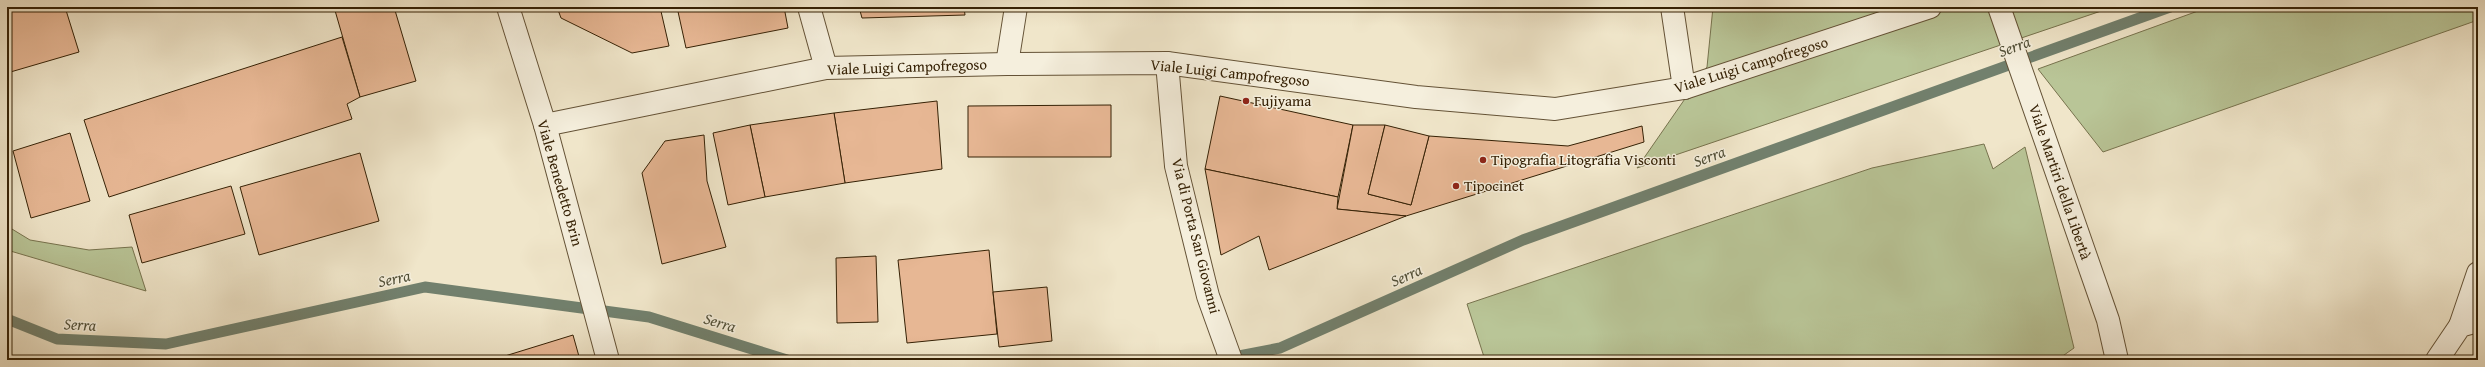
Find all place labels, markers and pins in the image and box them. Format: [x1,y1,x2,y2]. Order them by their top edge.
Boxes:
place label: Fujiyama [1254,90,1311,111]
marker: Fujiyama [1241,96,1251,106]
place label: Tipografia Litografia Visconti [1491,149,1676,170]
marker: Tipografia Litografia Visconti [1478,155,1488,165]
place label: Tipocinet [1464,175,1525,196]
marker: Tipocinet [1451,181,1461,191]

